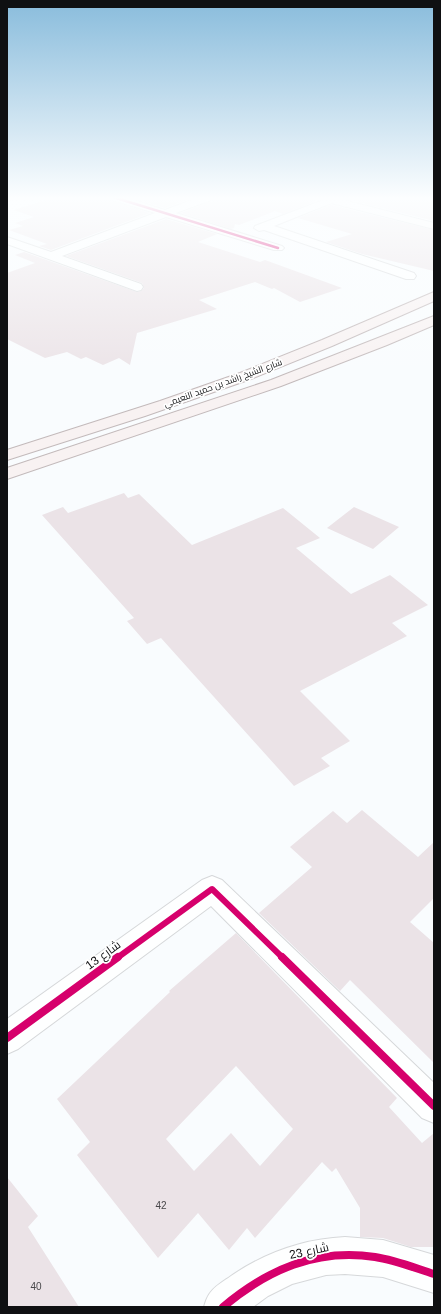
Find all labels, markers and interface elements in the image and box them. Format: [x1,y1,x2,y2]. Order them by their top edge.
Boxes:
street label: شارع الشيخ راشد بن حميد النعيمي [163,357,284,411]
street label: شارع 13 [83,938,124,973]
house number: 42 [155,1200,167,1211]
street label: شارع 23 [288,1240,330,1263]
house number: 40 [30,1281,42,1292]

